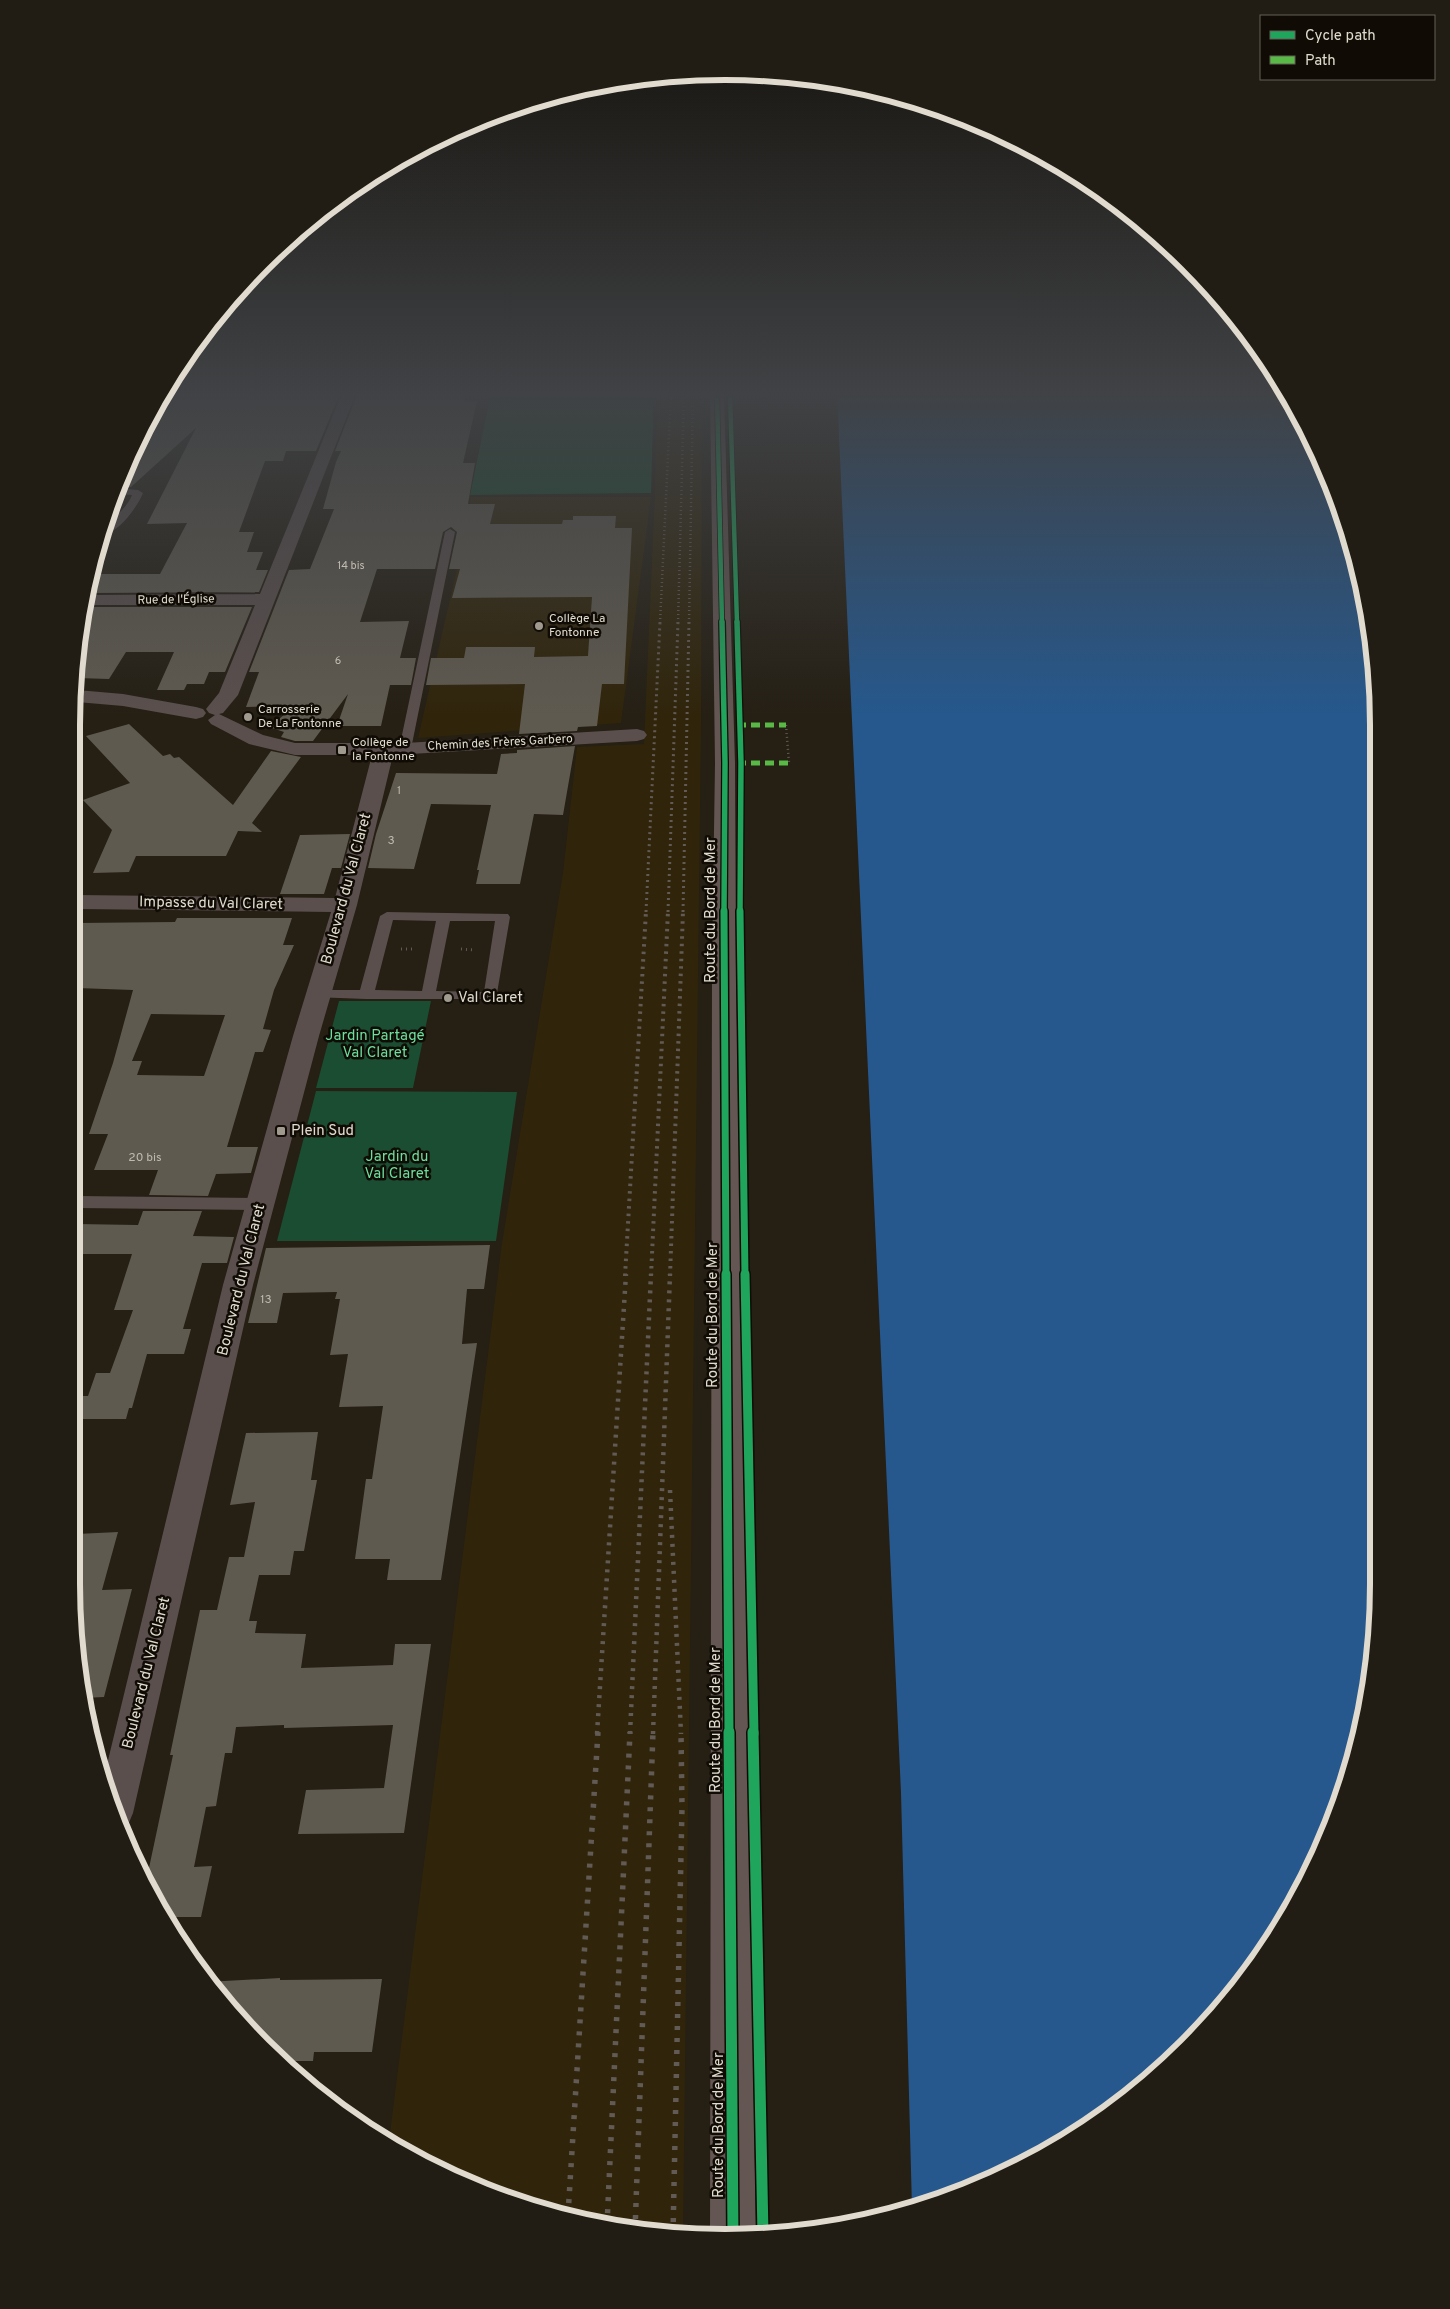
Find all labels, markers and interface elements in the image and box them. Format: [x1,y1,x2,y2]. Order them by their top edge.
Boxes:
legend [1260,15,1435,80]
text: Cycle path [1305,27,1376,46]
text: Path [1305,52,1336,71]
house number: 14 bis [337,559,365,573]
street label: Rue de l'Église [137,591,215,609]
place label: Collège La Fontonne [549,611,605,641]
marker: Collège La Fontonne [533,620,545,632]
house number: 6 [335,654,341,668]
place label: Carrosserie De La Fontonne [258,702,342,732]
marker: Carrosserie De La Fontonne [242,711,254,723]
street label: Chemin des Frères Garbero [427,731,573,755]
place label: Collège de la Fontonne [352,735,415,765]
marker: Collège de la Fontonne [336,744,348,756]
house number: 1 [397,784,401,798]
street label: Boulevard du Val Claret [318,811,376,967]
house number: 3 [387,833,395,849]
street label: Route du Bord de Mer [702,837,721,983]
street label: Impasse du Val Claret [139,893,283,915]
place label: Val Claret [458,989,523,1008]
marker: Val Claret [442,992,454,1004]
park label: Jardin Partagé Val Claret [325,1027,425,1063]
place label: Plein Sud [291,1122,354,1141]
marker: Plein Sud [275,1125,287,1137]
park label: Jardin du Val Claret [365,1148,429,1184]
house number: 20 bis [128,1150,162,1166]
street label: Boulevard du Val Claret [214,1202,270,1358]
street label: Route du Bord de Mer [704,1242,723,1388]
house number: 13 [260,1292,272,1308]
street label: Boulevard du Val Claret [119,1595,175,1751]
street label: Route du Bord de Mer [707,1647,726,1793]
street label: Route du Bord de Mer [710,2052,729,2198]

